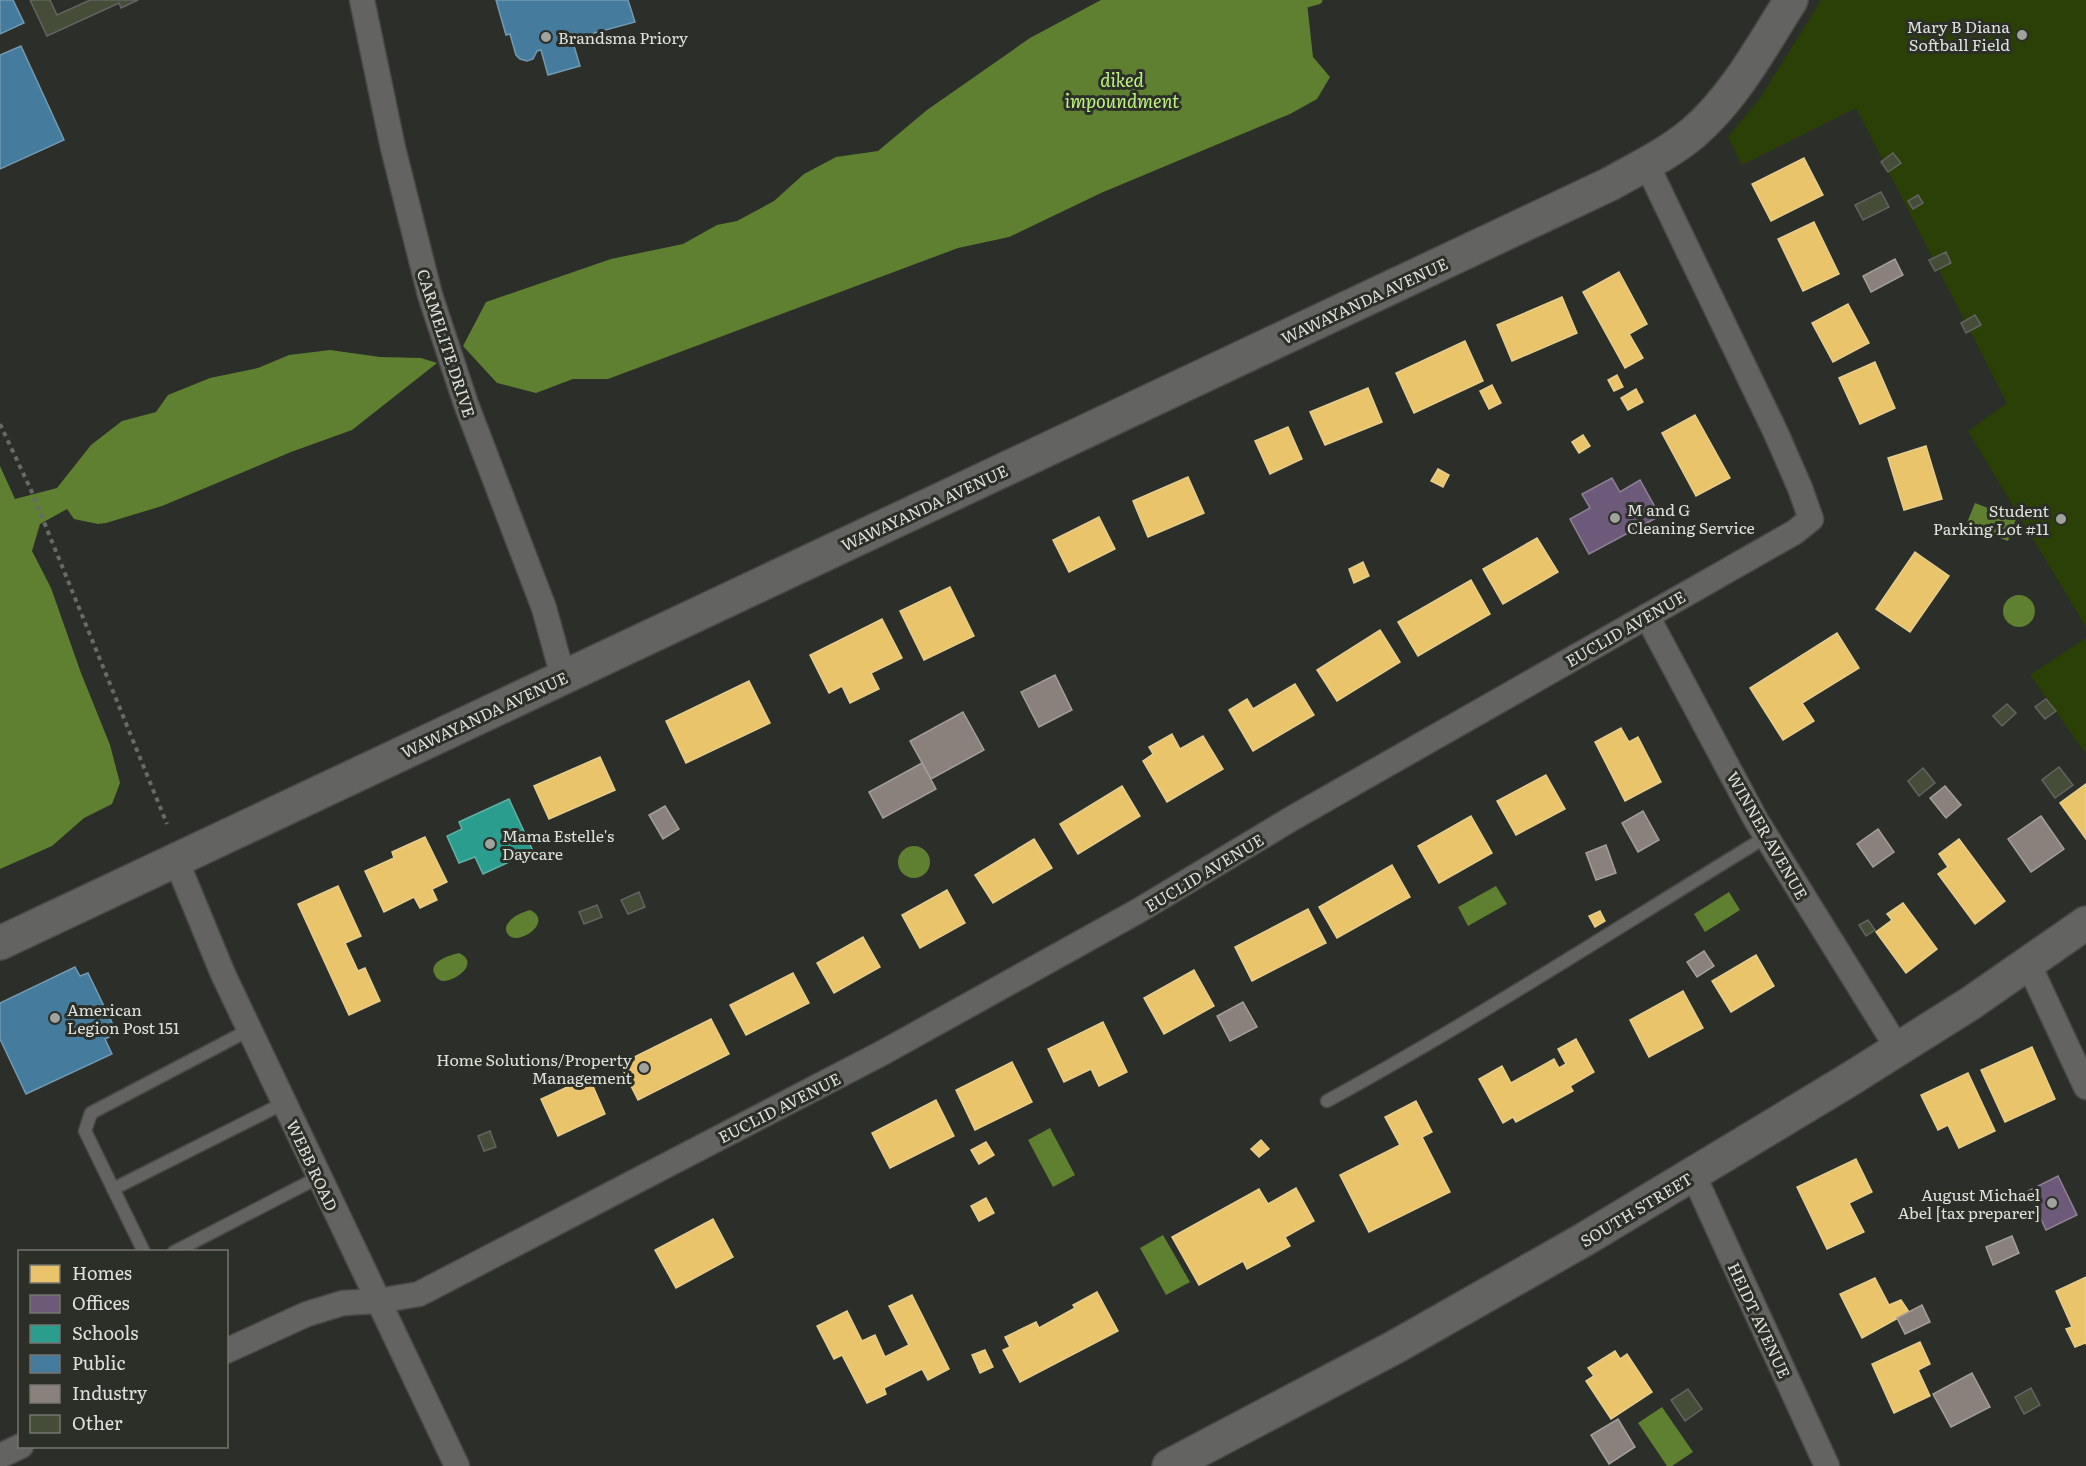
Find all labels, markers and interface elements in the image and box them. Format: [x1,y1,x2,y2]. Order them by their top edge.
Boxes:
place label: Mary B Diana Softball Field [1907,14,2010,56]
place label: Brandsma Priory [558,25,689,49]
marker: Mary B Diana Softball Field [2015,28,2029,42]
marker: Brandsma Priory [539,30,553,44]
water label: diked impoundment [1065,66,1179,114]
street label: WAWAYANDA AVENUE [1277,251,1451,349]
street label: CARMELITE DRIVE [412,266,482,420]
street label: WAWAYANDA AVENUE [837,458,1011,556]
place label: M and G Cleaning Service [1627,497,1755,539]
place label: Student Parking Lot #11 [1933,498,2050,540]
marker: M and G Cleaning Service [1608,511,1622,525]
marker: Student Parking Lot #11 [2054,512,2068,526]
street label: EUCLID AVENUE [1561,584,1689,672]
street label: WAWAYANDA AVENUE [397,665,571,763]
street label: WINNER AVENUE [1722,767,1814,903]
place label: Mama Estelle's Daycare [502,823,614,865]
street label: EUCLID AVENUE [1140,827,1268,917]
marker: Mama Estelle's Daycare [483,837,497,851]
place label: American Legion Post 151 [67,997,180,1039]
marker: American Legion Post 151 [48,1011,62,1025]
place label: Home Solutions/Property Management [436,1047,633,1089]
marker: Home Solutions/Property Management [637,1061,651,1075]
street label: EUCLID AVENUE [714,1066,844,1148]
street label: WEBB ROAD [281,1115,345,1215]
street label: SOUTH STREET [1575,1166,1697,1252]
place label: August Michael Abel [tax preparer] [1898,1182,2040,1224]
marker: August Michael Abel [tax preparer] [2045,1196,2059,1210]
legend [18,1250,228,1448]
street label: HEIDT AVENUE [1723,1258,1797,1382]
text: Homes [72,1259,132,1286]
text: Offices [72,1289,130,1316]
text: Schools [72,1319,138,1346]
text: Public [72,1349,126,1376]
text: Industry [72,1379,148,1406]
text: Other [72,1409,123,1436]

